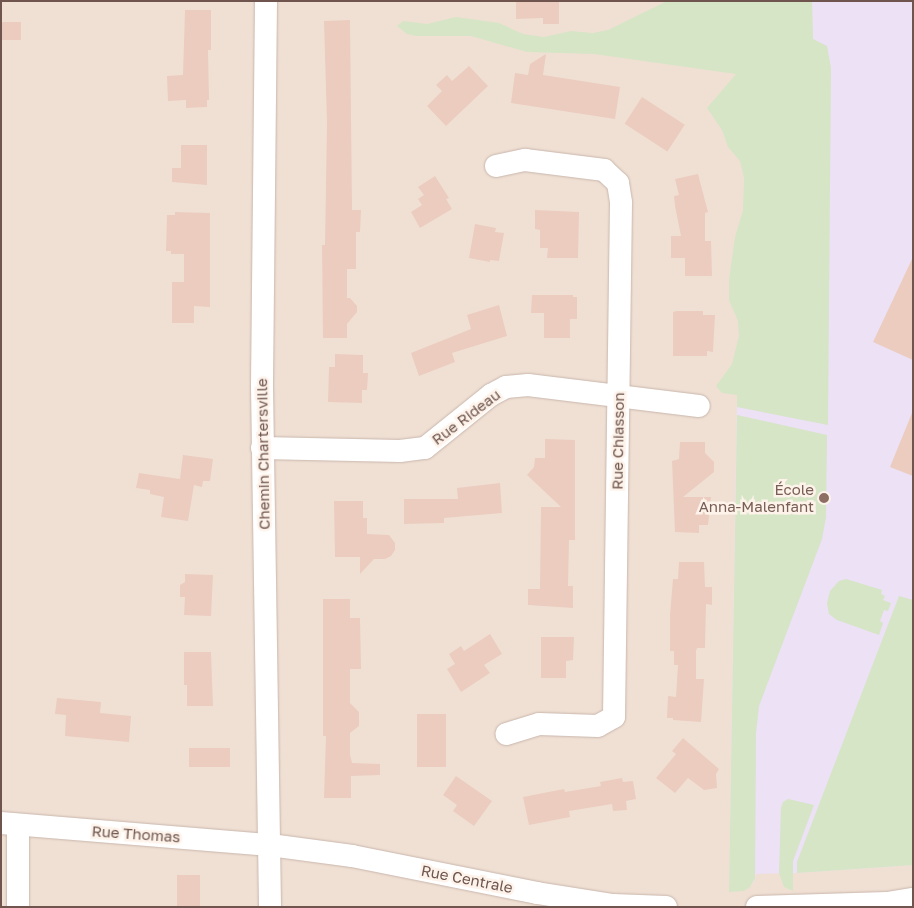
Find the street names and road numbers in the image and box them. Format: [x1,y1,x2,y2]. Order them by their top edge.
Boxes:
street label: Chemin Chartersville [253,378,273,530]
street label: Rue Rideau [428,385,504,449]
street label: Rue Chiasson [608,392,628,490]
street label: Rue Thomas [91,822,181,846]
street label: Rue Centrale [420,861,514,897]

